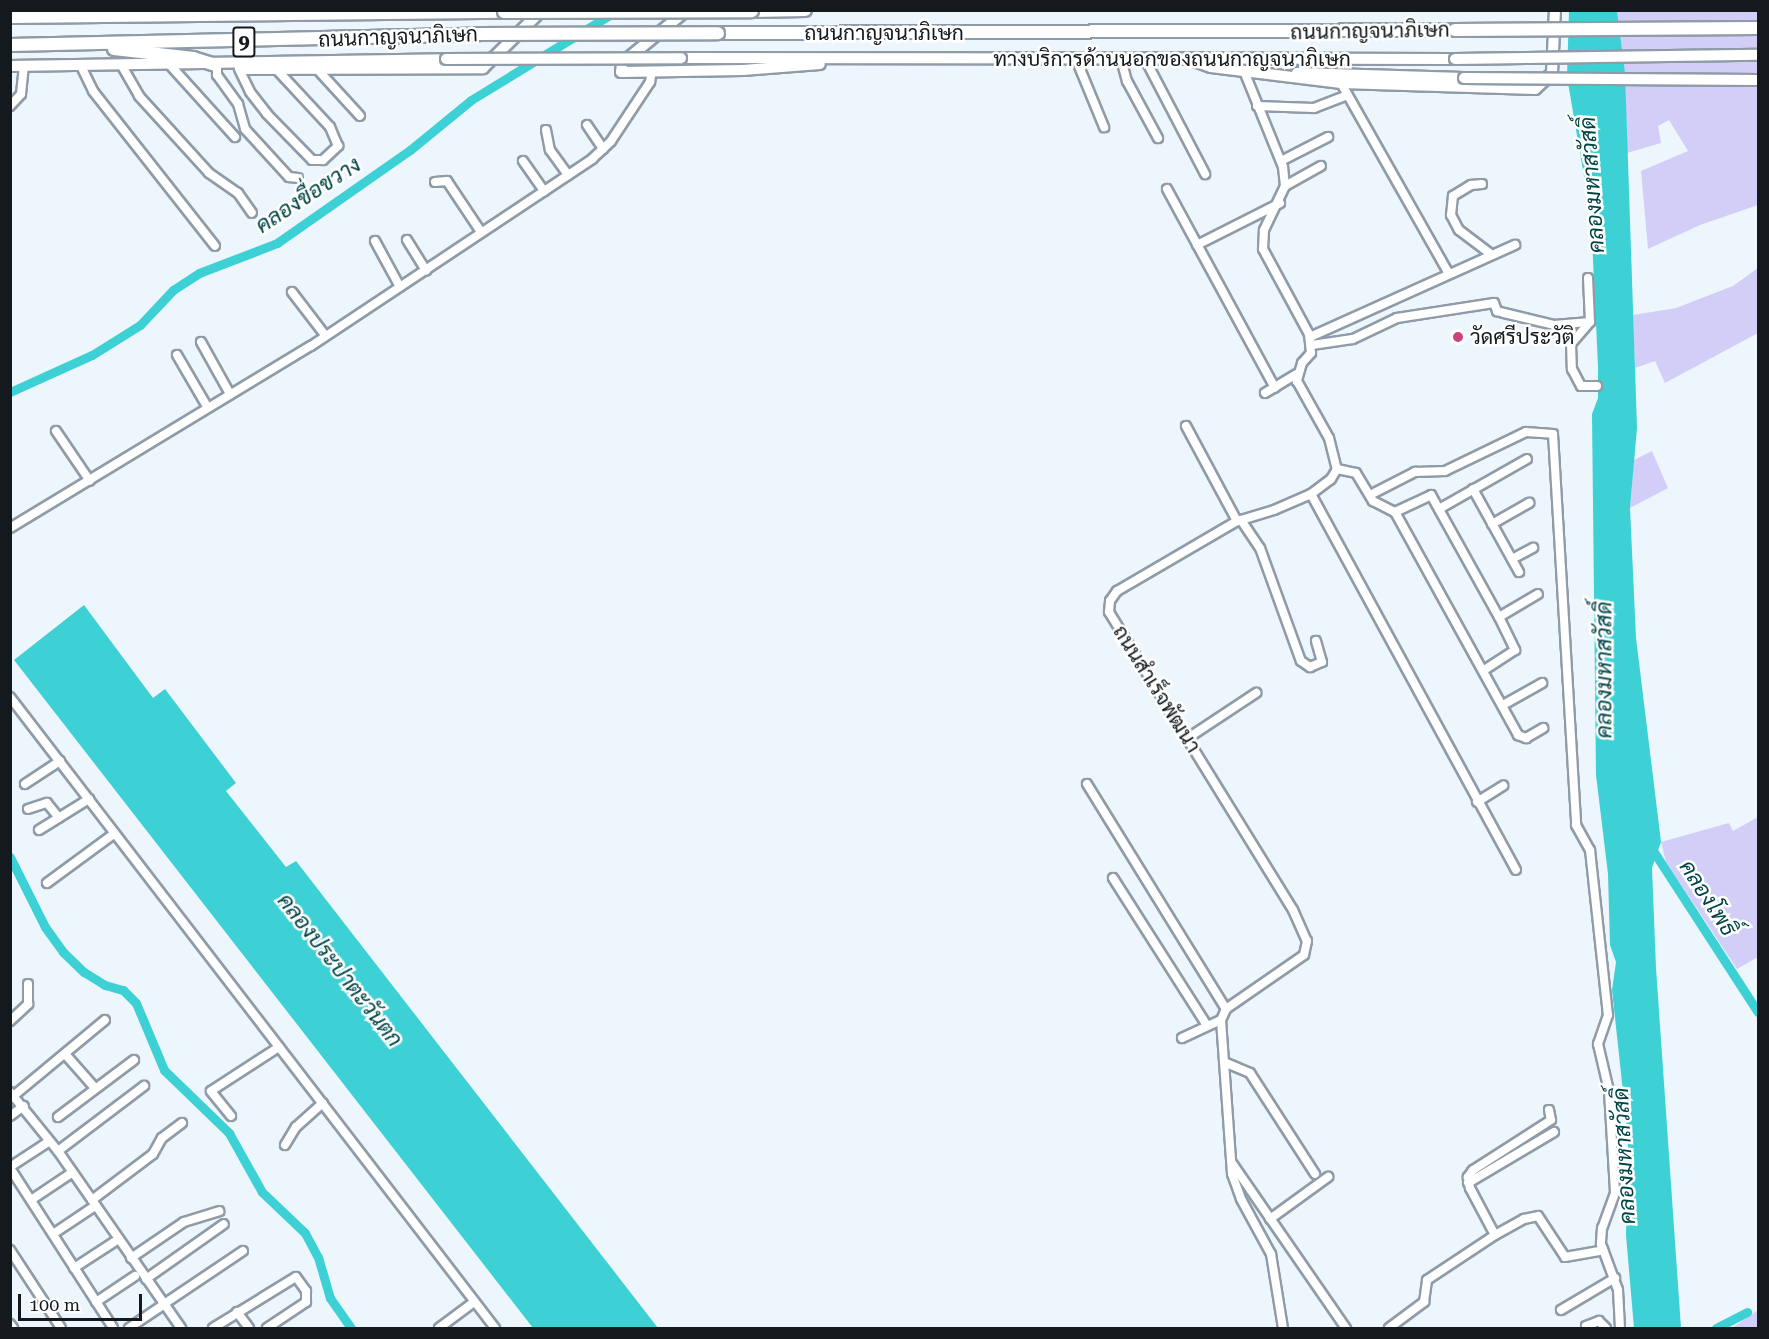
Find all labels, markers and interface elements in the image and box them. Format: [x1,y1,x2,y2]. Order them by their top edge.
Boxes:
street label: ถนนกาญจนาภิเษก [1290,17,1450,45]
street label: ถนนกาญจนาภิเษก [804,20,964,46]
street label: ถนนกาญจนาภิเษก [318,22,478,52]
road number: 9 [232,25,256,59]
street label: ทางบริการด้านนอกของถนนกาญจนาภิเษก [993,46,1351,72]
water label: คลองมหาสวัสดิ์ [1574,116,1610,254]
water label: คลองขื่อขวาง [251,151,365,239]
place label: วัดศรีประวัติ [1470,324,1575,350]
marker: วัดศรีประวัติ [1451,330,1465,344]
water label: คลองมหาสวัสดิ์ [1591,602,1617,738]
street label: ถนนสำเร็จพัฒนา [1108,620,1206,758]
water label: คลองโพธิ์ [1674,855,1742,941]
water label: คลองประปาตะวันตก [272,888,408,1052]
water label: คลองมหาสวัสดิ์ [1607,1087,1641,1225]
scale bar [21,1282,146,1320]
text: 100 m [29,1294,80,1315]

